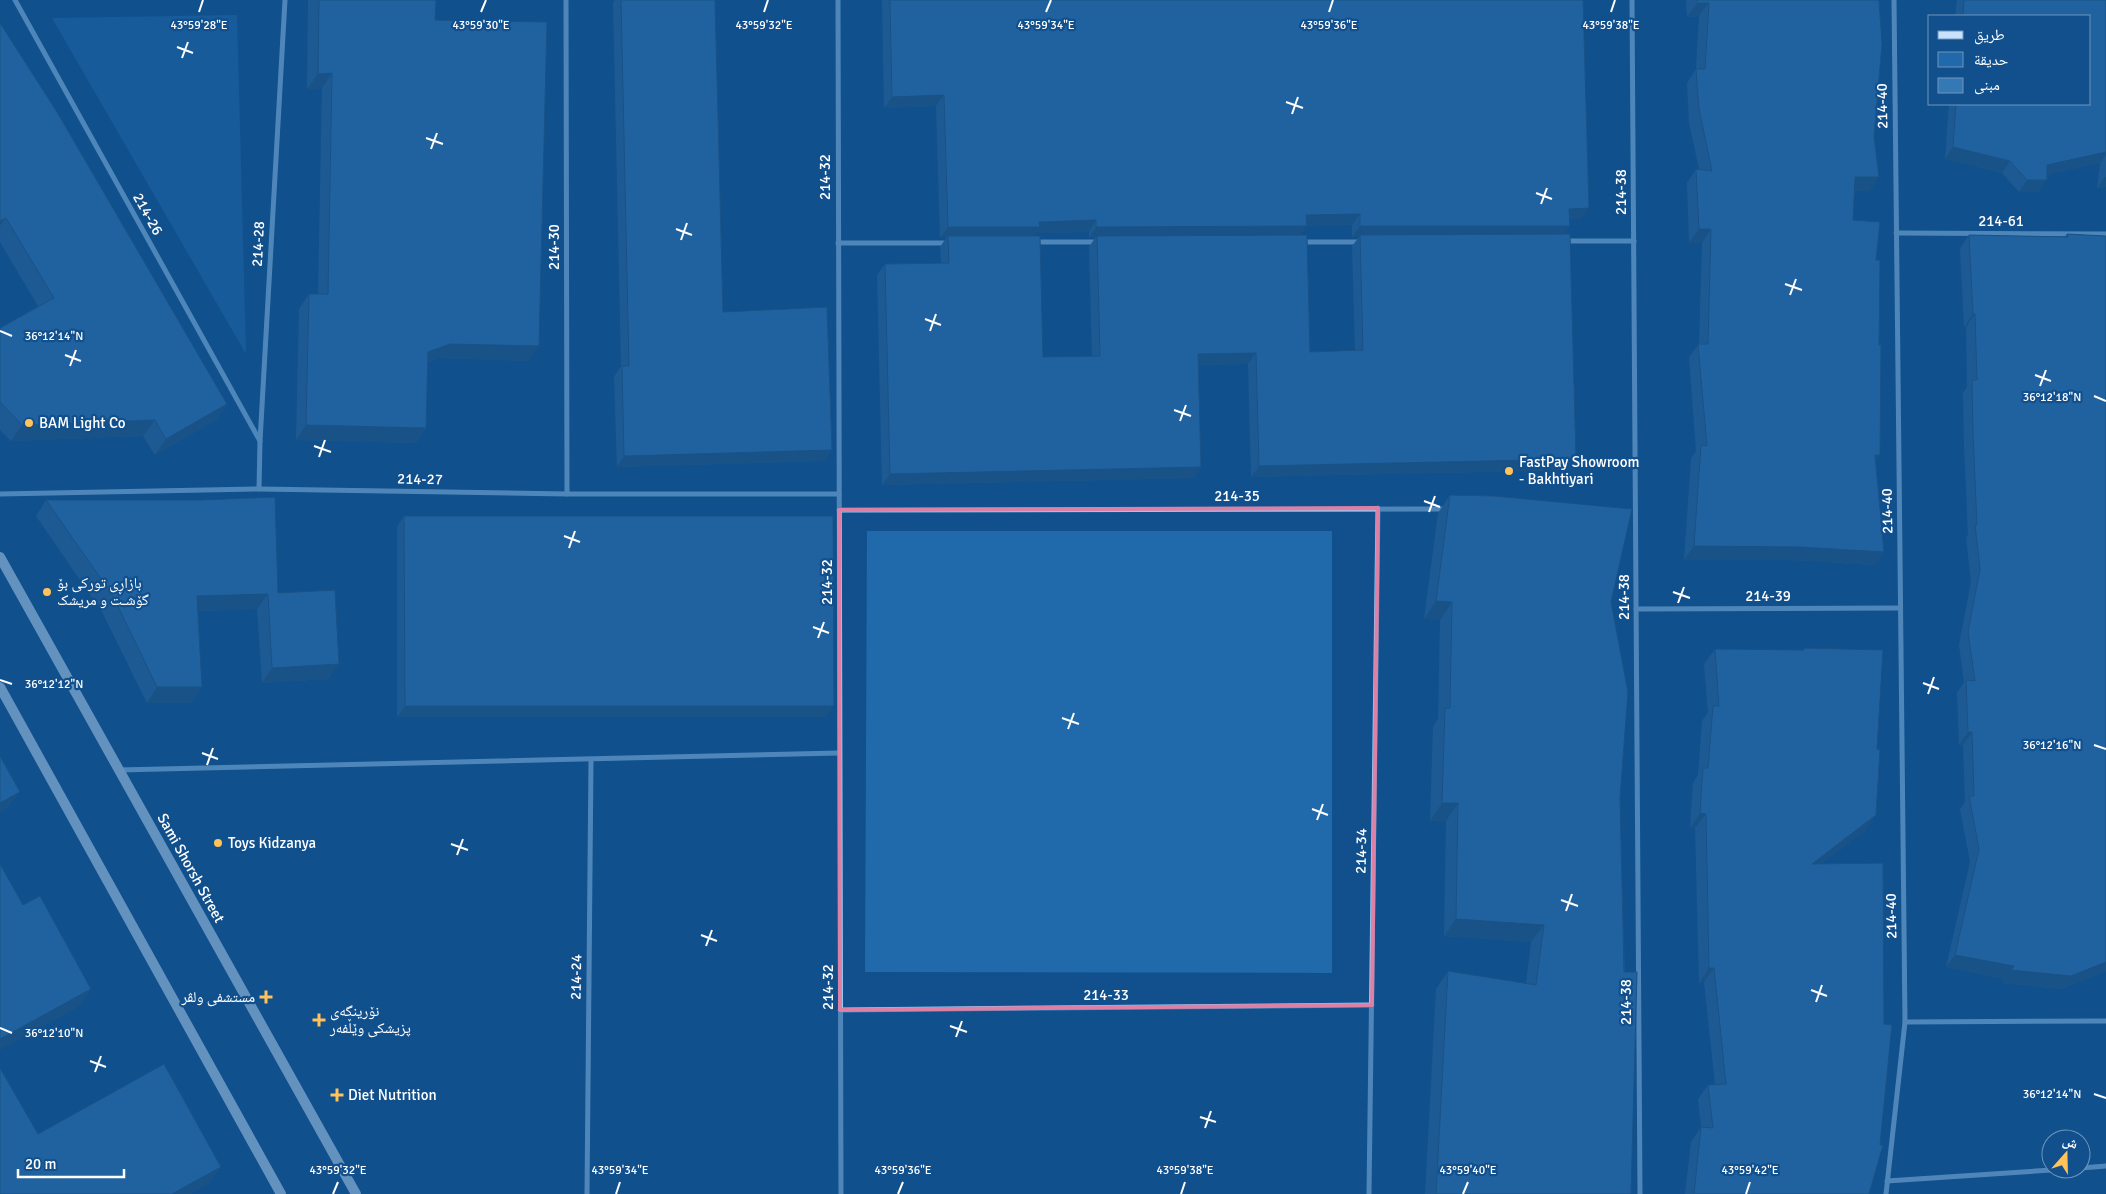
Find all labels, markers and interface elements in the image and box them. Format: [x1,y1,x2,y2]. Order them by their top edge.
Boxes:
legend [1928,15,2091,105]
text: 43°59'28"E [170,18,228,33]
text: 43°59'30"E [452,18,510,33]
text: 43°59'32"E [735,18,793,33]
text: 43°59'34"E [1017,18,1075,33]
text: 43°59'36"E [1300,18,1358,33]
text: 43°59'38"E [1582,18,1640,33]
text: طريق [1974,26,2005,45]
text: حديقة [1974,51,2009,69]
text: مبنى [1974,76,2000,95]
street label: 214-40 [1873,83,1891,129]
street label: 214-32 [816,154,834,200]
street label: 214-38 [1612,169,1630,215]
street label: 214-26 [129,190,167,238]
street label: 214-61 [1978,212,2024,230]
street label: 214-28 [248,221,268,267]
street label: 214-30 [545,224,563,270]
text: 36°12'14"N [25,329,83,344]
text: 36°12'18"N [2023,390,2081,405]
place label: BAM Light Co [39,414,126,432]
marker: BAM Light Co [23,417,35,429]
place label: FastPay Showroom - Bakhtiyari [1519,453,1639,488]
marker: FastPay Showroom - Bakhtiyari [1503,465,1515,477]
street label: 214-27 [397,470,443,488]
street label: 214-35 [1214,487,1260,505]
street label: 214-40 [1878,488,1896,534]
street label: 214-32 [818,559,836,605]
place label: بازاڕی تورکی بۆ گۆشـت و مریشک [57,574,149,609]
street label: 214-38 [1615,574,1633,620]
marker: بازاڕی تورکی بۆ گۆشـت و مریشک [41,586,53,598]
street label: 214-39 [1745,587,1791,605]
text: 36°12'12"N [25,677,83,692]
text: 36°12'16"N [2023,738,2081,753]
street label: Sami Shorsh Street [154,810,228,926]
street label: 214-34 [1352,828,1370,874]
place label: Toys Kidzanya [228,834,316,852]
marker: Toys Kidzanya [212,837,224,849]
street label: 214-40 [1882,893,1900,939]
street label: 214-24 [567,954,585,1000]
street label: 214-32 [819,964,837,1010]
street label: 214-38 [1617,979,1635,1025]
street label: 214-33 [1083,986,1129,1004]
place label: مستشفى ولڤر [180,988,255,1007]
marker: مستشفى ولڤر [259,990,273,1004]
place label: نۆرینگەی پزیشکی وێڵفەر [329,1002,411,1038]
marker: نۆرینگەی پزیشکی وێڵفەر [312,1013,326,1027]
text: 36°12'10"N [25,1026,83,1041]
place label: Diet Nutrition [348,1086,437,1104]
text: 36°12'14"N [2023,1087,2081,1102]
marker: Diet Nutrition [330,1088,344,1102]
north arrow [2041,1129,2091,1179]
text: ش [2060,1132,2080,1153]
scale bar [18,1146,124,1178]
text: 20 m [25,1155,56,1173]
text: 43°59'32"E [309,1163,367,1178]
text: 43°59'34"E [591,1163,649,1178]
text: 43°59'36"E [874,1163,932,1178]
text: 43°59'38"E [1156,1163,1214,1178]
text: 43°59'40"E [1439,1163,1497,1178]
text: 43°59'42"E [1721,1163,1779,1178]

